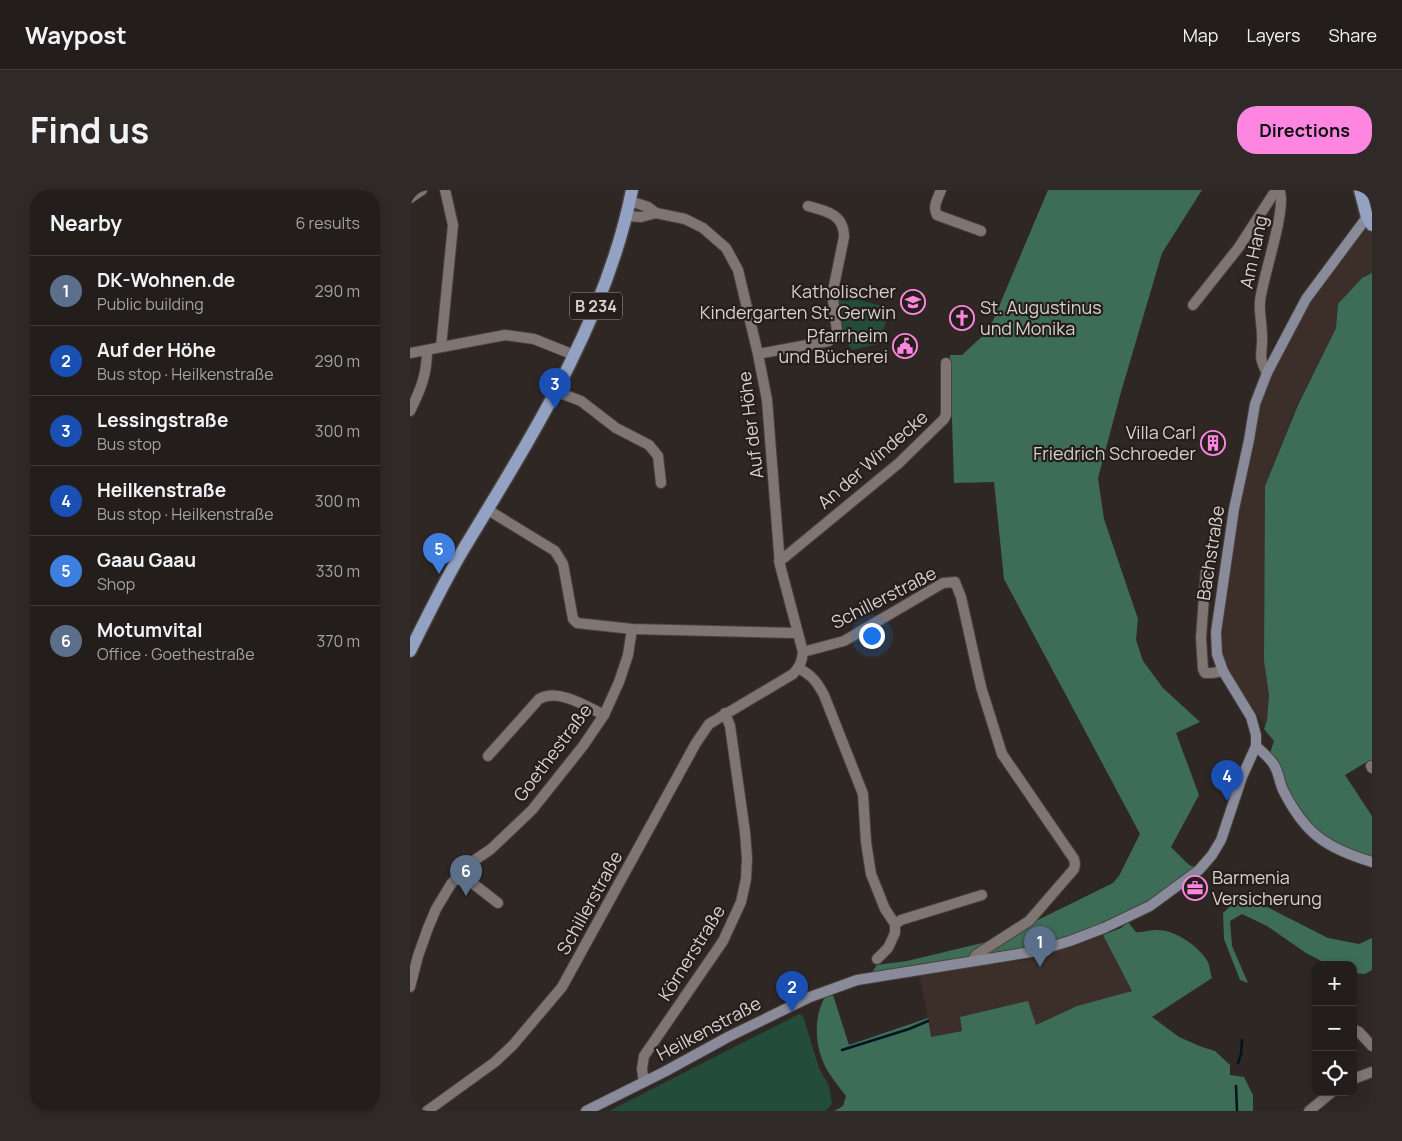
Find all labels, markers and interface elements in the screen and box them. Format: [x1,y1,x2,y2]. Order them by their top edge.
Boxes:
text: Waypost [25,18,127,51]
text: Map [1183,23,1218,47]
text: Layers [1246,23,1300,47]
text: Share [1328,23,1377,47]
text: Find us [30,106,149,154]
button: Directions [1237,106,1372,154]
text: Nearby [50,209,122,237]
text: 6 results [295,212,360,234]
street label: Am Hang [1234,213,1272,290]
text: DK-Wohnen.de [97,267,235,293]
place label: Katholischer Kindergarten St. Gerwin [700,279,896,324]
text: 1 [62,280,70,302]
text: 290 m [314,280,360,302]
school or university icon: Katholischer Kindergarten St. Gerwin [900,289,926,315]
road number: B 234 [570,292,622,320]
text: Public building [97,293,204,315]
place label: St. Augustinus und Monika [980,295,1102,340]
church icon: St. Augustinus und Monika [949,305,975,331]
place label: Pfarrheim und Bücherei [778,323,888,368]
public building icon: Pfarrheim und Bücherei [892,333,918,359]
text: Auf der Höhe [97,337,216,363]
text: 2 [61,350,71,372]
text: 290 m [314,350,360,372]
text: Bus stop · Heilkenstraße [97,363,274,385]
pin: 3 [539,368,571,409]
street label: Auf der Höhe [732,370,768,480]
street label: An der Windecke [812,405,933,514]
text: Lessingstraße [97,407,228,433]
text: 3 [61,420,71,442]
text: 300 m [315,420,360,442]
place label: Villa Carl Friedrich Schroeder [1033,420,1197,465]
building icon: Villa Carl Friedrich Schroeder [1200,430,1226,456]
text: Bus stop [97,433,161,455]
text: Heilkenstraße [97,477,226,503]
text: 4 [61,490,71,512]
text: 300 m [315,490,360,512]
text: Bus stop · Heilkenstraße [97,503,274,525]
street label: Bachstraße [1191,504,1229,602]
pin: 5 [423,533,455,574]
text: Gaau Gaau [97,547,196,573]
text: 5 [61,560,71,582]
text: 330 m [316,560,360,582]
street label: Schillerstraße [827,560,940,634]
text: Shop [97,573,135,595]
text: Motumvital [97,617,203,643]
your location [859,623,885,649]
text: 6 [61,630,71,652]
text: 370 m [317,630,360,652]
text: Office · Goethestraße [97,643,255,665]
street label: Goethestraße [508,699,597,806]
pin: 4 [1211,760,1243,801]
street label: Schillerstraße [551,846,628,959]
pin: 6 [450,855,482,896]
place label: Barmenia Versicherung [1212,865,1322,910]
office icon: Barmenia Versicherung [1182,875,1208,901]
street label: Körnerstraße [652,900,730,1005]
pin: 1 [1024,926,1056,967]
map controls [1312,961,1357,1096]
button: + [1312,961,1357,1006]
pin: 2 [776,971,808,1012]
street label: Heilkenstraße [652,991,765,1066]
button: − [1312,1006,1357,1051]
button: locate [1312,1051,1357,1096]

